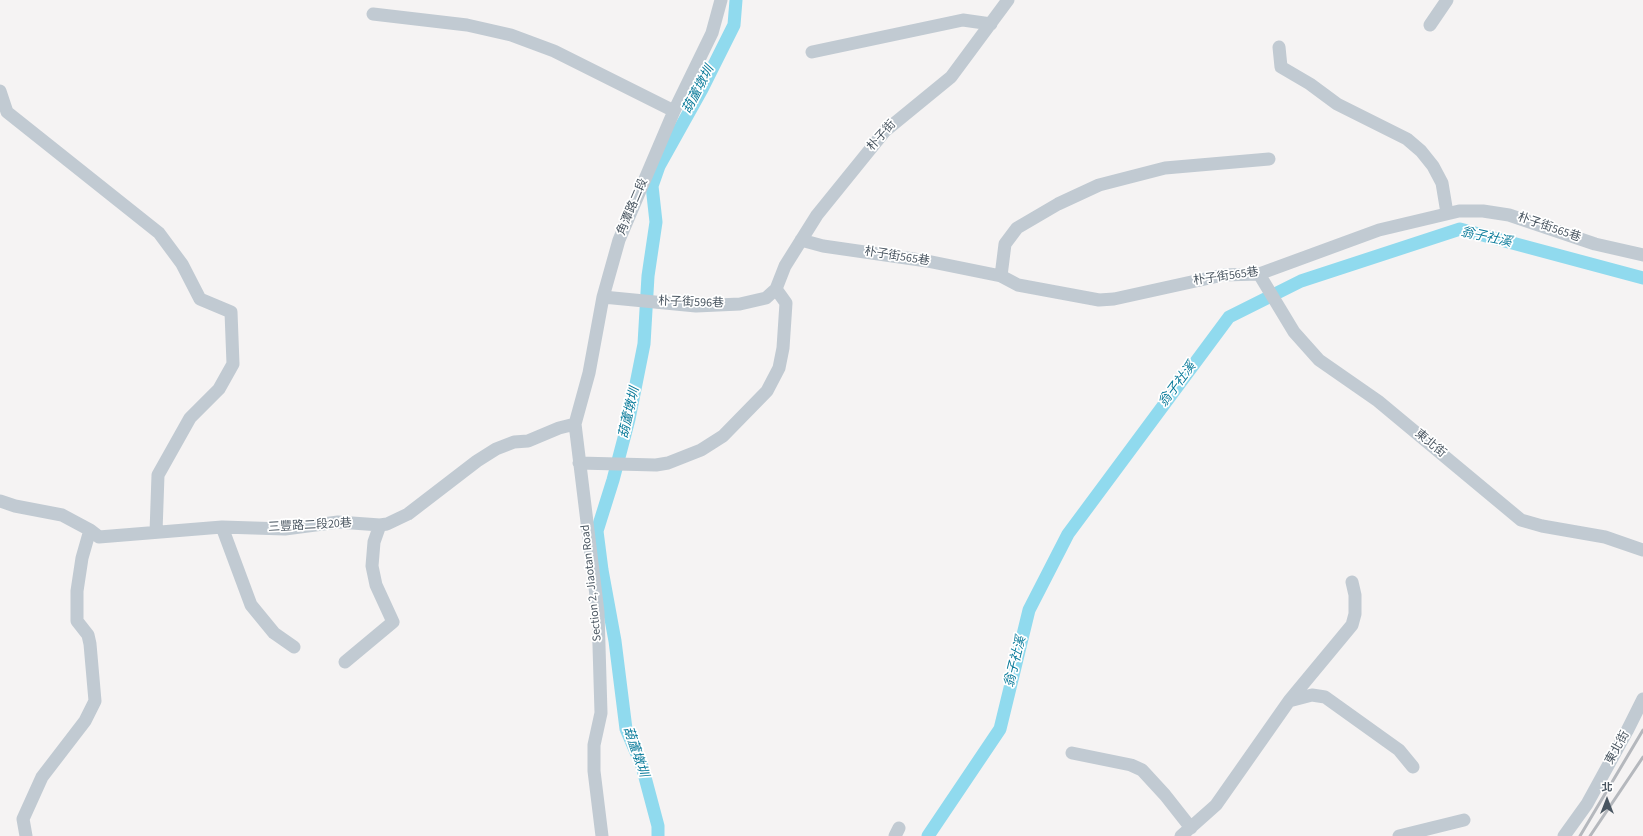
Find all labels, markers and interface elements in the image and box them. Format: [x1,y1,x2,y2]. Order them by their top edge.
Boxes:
water label: 葫蘆墩圳 [680,63,718,117]
street label: 朴子街 [865,118,899,154]
street label: 角潭路二段 [615,177,651,237]
street label: 朴子街565巷 [1516,210,1582,246]
water label: 翁子社溪 [1459,225,1513,251]
street label: 朴子街565巷 [863,245,931,269]
street label: 朴子街565巷 [1192,265,1260,289]
street label: 朴子街596巷 [658,295,724,311]
water label: 翁子社溪 [1156,360,1200,410]
water label: 葫蘆墩圳 [617,386,643,440]
street label: 東北街 [1412,427,1448,461]
street label: 三豐路二段20巷 [268,517,352,535]
street label: Section 2, Jiaotan Road [579,524,605,642]
water label: 翁子社溪 [1002,635,1030,689]
water label: 葫蘆墩圳 [619,725,651,779]
street label: 東北街 [1603,729,1633,767]
north arrow [1587,780,1627,820]
text: 北 [1602,780,1613,795]

